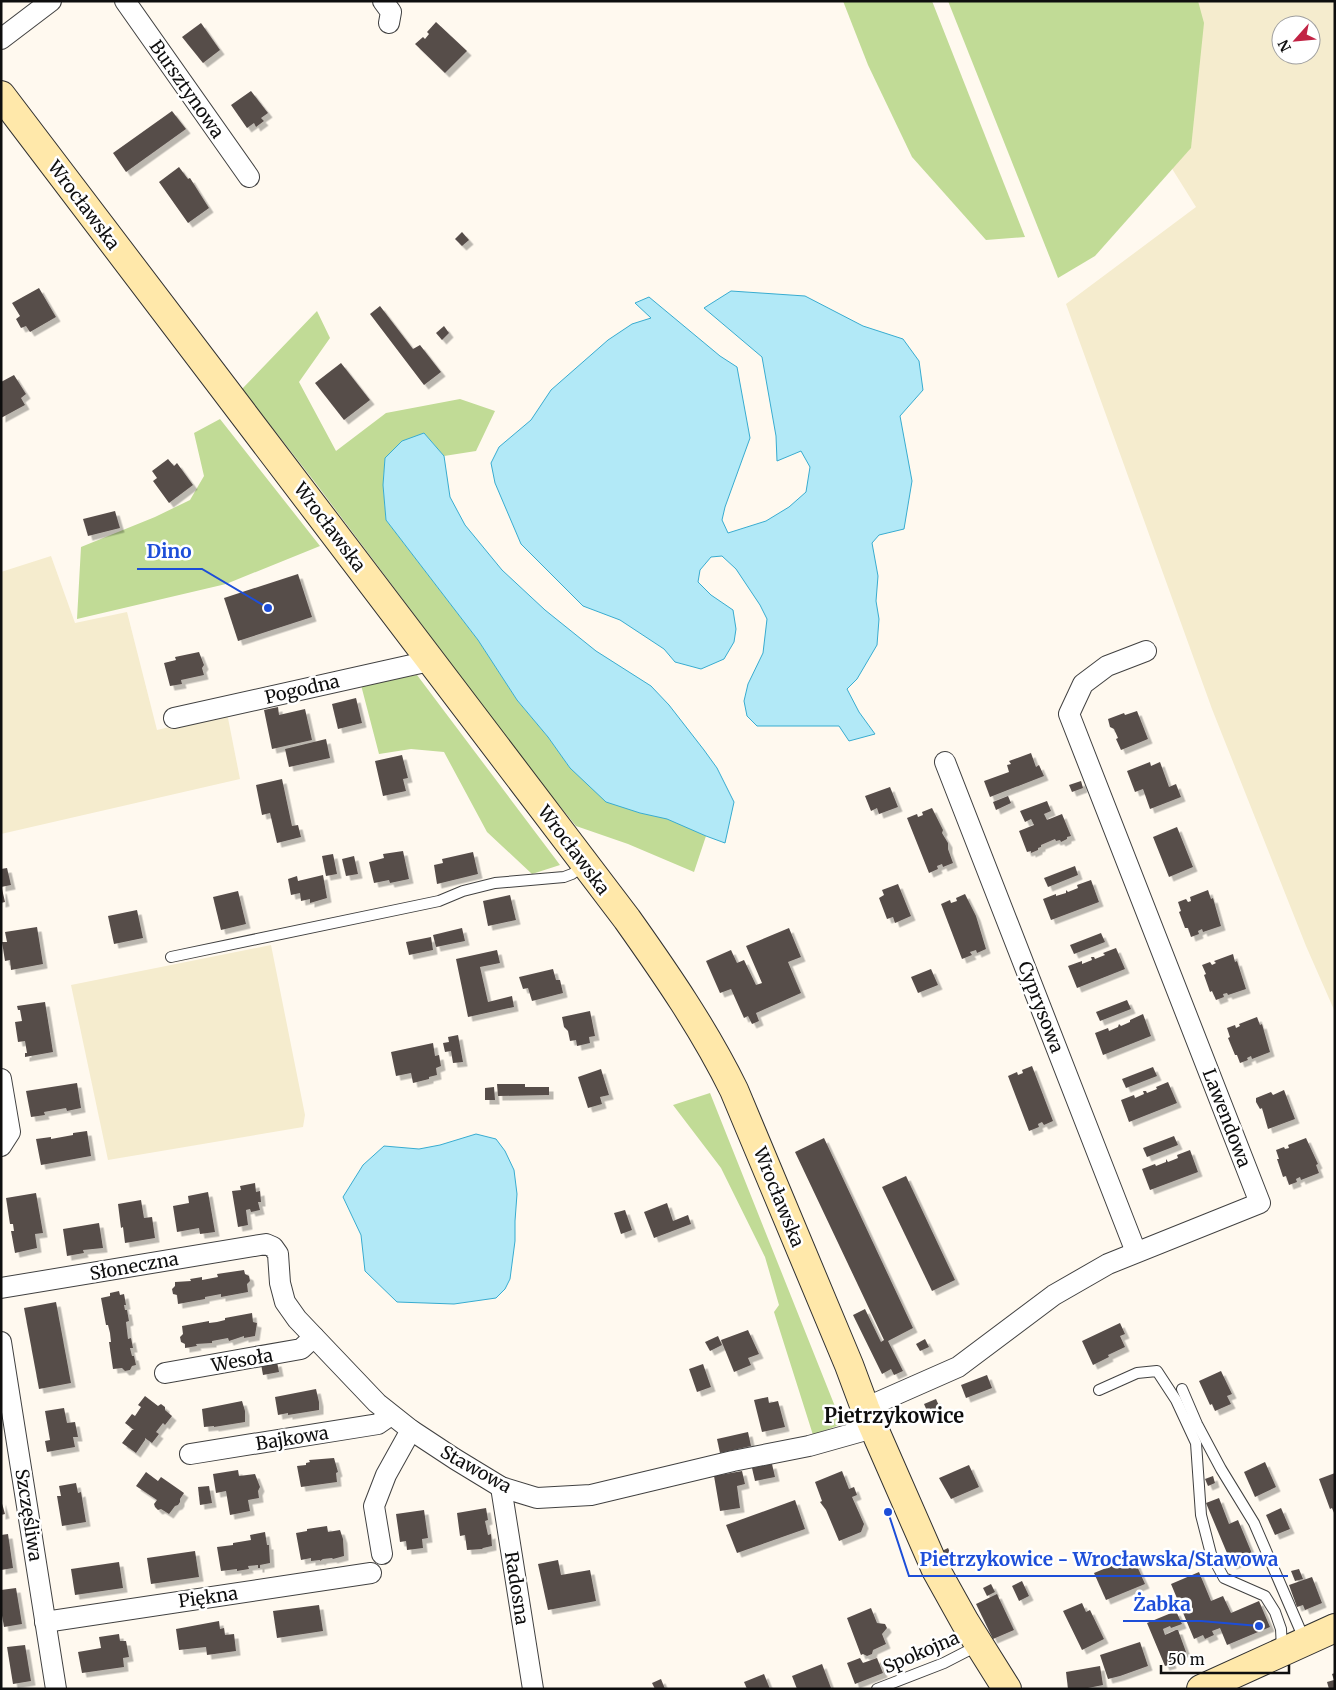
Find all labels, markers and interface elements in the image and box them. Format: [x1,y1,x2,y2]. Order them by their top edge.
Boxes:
north arrow [1271,15,1321,65]
street label: Bursztynowa [145,35,229,143]
text: N [1274,37,1295,55]
street label: Wrocławska [42,155,125,254]
street label: Wrocławska [288,477,371,576]
callout: Dino [137,535,202,569]
text: Dino [146,539,192,563]
street label: Pogodna [262,669,342,709]
street label: Wrocławska [532,800,615,899]
street label: Cyprysowa [1013,958,1069,1056]
street label: Lawendowa [1198,1065,1256,1171]
street label: Wrocławska [748,1143,810,1251]
street label: Słoneczna [88,1247,180,1285]
street label: Wesoła [208,1343,275,1377]
district label: Pietrzykowice [824,1403,964,1428]
street label: Bajkowa [254,1421,330,1455]
street label: Stawowa [436,1440,516,1498]
street label: Szczęśliwa [10,1467,48,1563]
callout: Pietrzykowice - Wrocławska/Stawowa [909,1542,1288,1576]
text: Pietrzykowice - Wrocławska/Stawowa [920,1547,1279,1571]
street label: Radosna [500,1550,534,1627]
street label: Piękna [177,1581,240,1613]
callout: Żabka [1123,1587,1201,1621]
text: Żabka [1133,1592,1191,1616]
street label: Spokojna [879,1626,963,1678]
scale bar [1161,1642,1288,1674]
text: 50 m [1168,1650,1205,1669]

